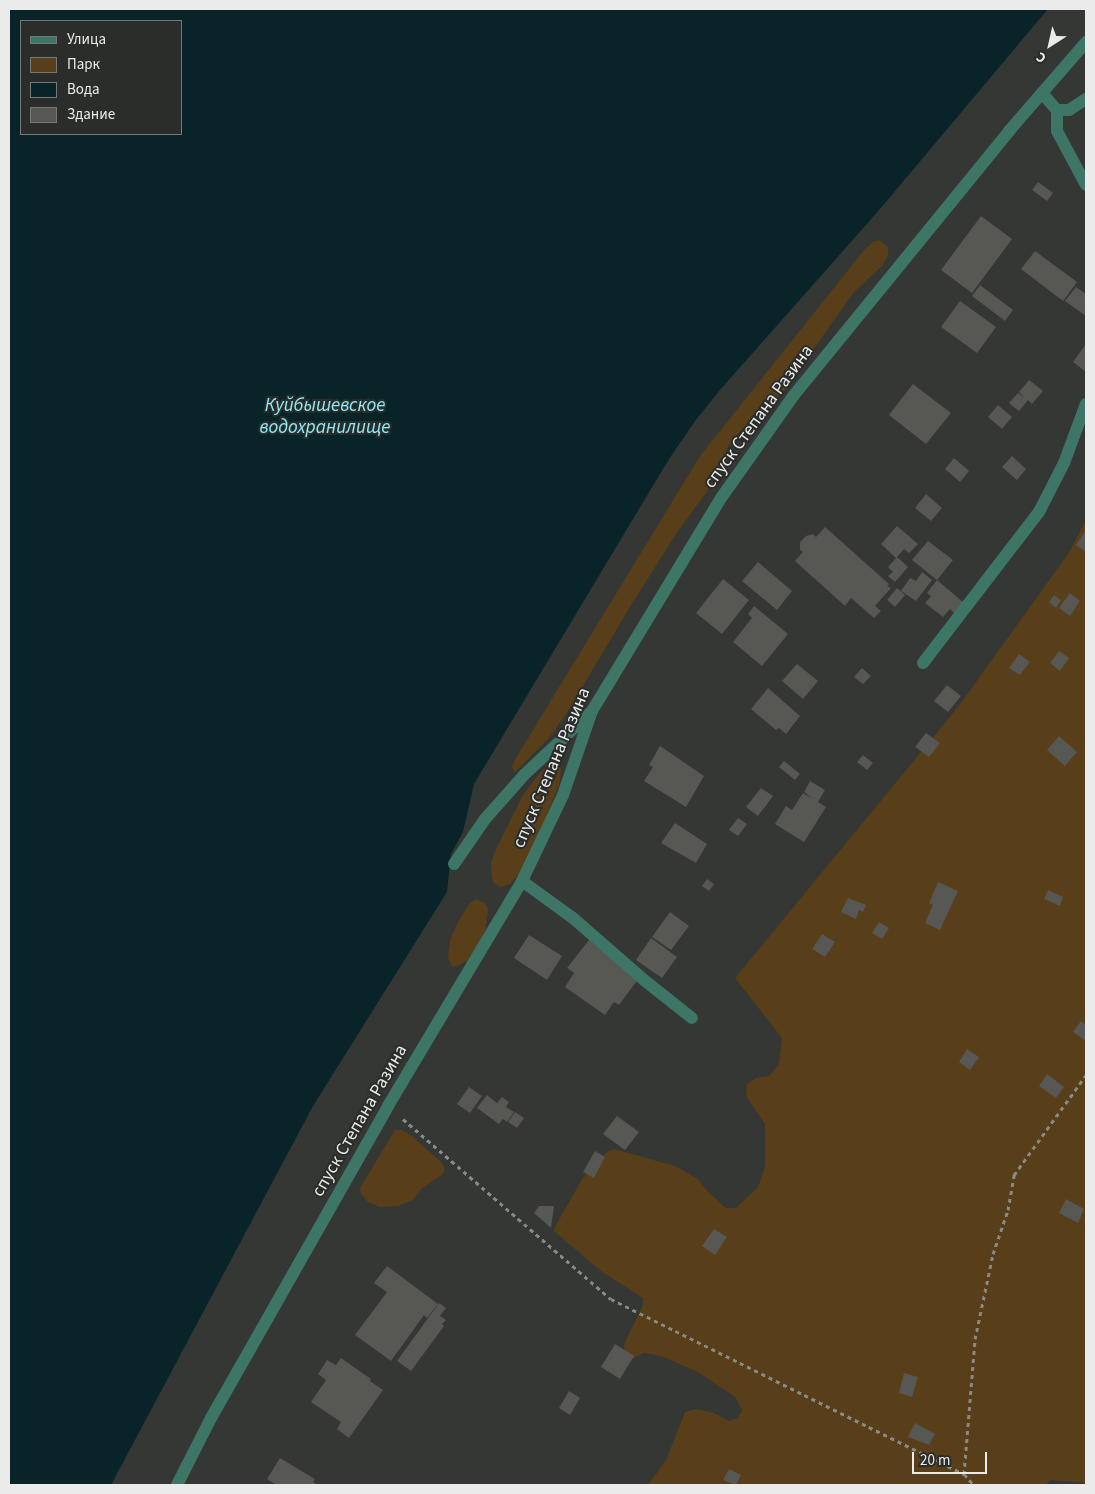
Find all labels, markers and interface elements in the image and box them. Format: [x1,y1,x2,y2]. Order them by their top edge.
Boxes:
legend [20,20,182,135]
north arrow [1025,20,1075,70]
text: Улица [67,29,106,50]
text: С [1032,47,1050,68]
text: Парк [67,54,100,75]
text: Вода [67,79,100,100]
text: Здание [67,104,115,125]
street label: спуск Степана Разина [700,341,818,493]
water label: Куйбышевское водохранилище [259,395,391,439]
street label: спуск Степана Разина [508,685,596,851]
street label: спуск Степана Разина [308,1041,412,1201]
scale bar [915,1442,990,1474]
text: 20 m [920,1450,950,1471]

